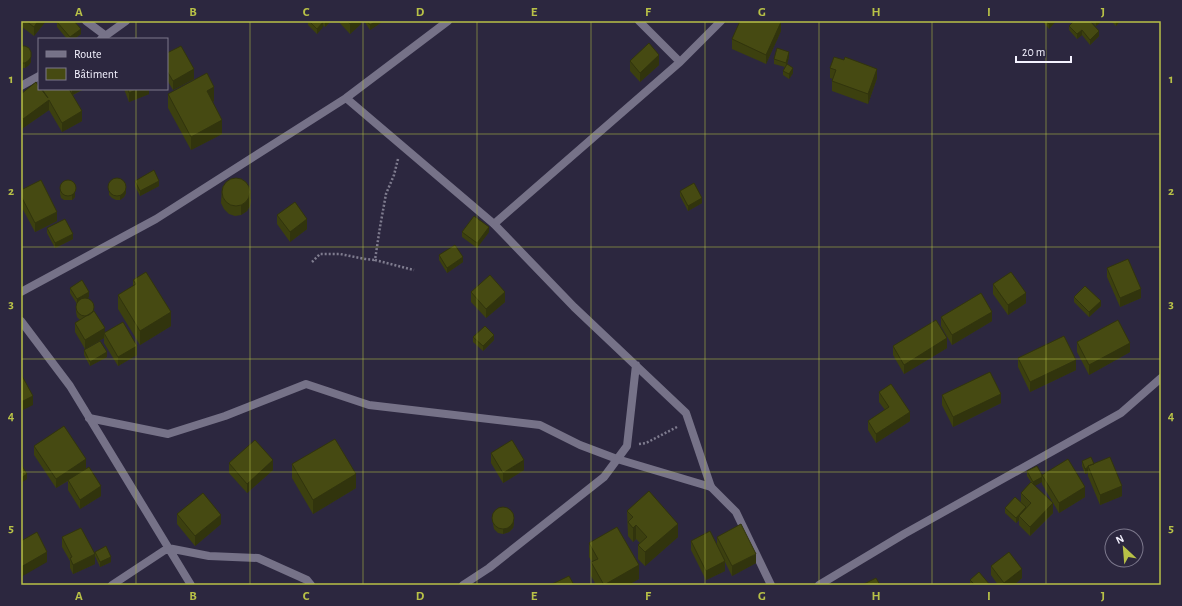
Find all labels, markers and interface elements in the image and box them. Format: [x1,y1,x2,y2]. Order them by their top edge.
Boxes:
text: A [75,6,83,19]
text: B [189,6,197,19]
text: C [303,6,310,19]
text: D [416,6,425,19]
text: E [531,6,538,19]
text: F [645,6,652,19]
text: G [758,6,766,19]
text: H [871,6,881,19]
text: I [987,6,991,19]
text: J [1101,6,1105,19]
legend [38,38,168,90]
scale bar [1016,38,1071,64]
text: 20 m [1022,46,1045,58]
text: Route [74,48,101,60]
text: Bâtiment [74,68,118,80]
text: 1 [9,73,13,86]
text: 1 [1169,73,1173,86]
text: 2 [8,185,14,198]
text: 2 [1168,185,1174,198]
text: 3 [8,298,14,311]
text: 3 [1168,298,1174,311]
text: 4 [8,410,15,423]
text: 4 [1168,410,1175,423]
text: 5 [8,522,14,535]
text: 5 [1168,522,1174,535]
north arrow [1104,528,1144,568]
text: N [1114,533,1126,546]
text: A [75,590,83,603]
text: B [189,590,197,603]
text: C [303,590,310,603]
text: D [416,590,425,603]
text: E [531,590,538,603]
text: F [645,590,652,603]
text: G [758,590,766,603]
text: H [871,590,881,603]
text: I [987,590,991,603]
text: J [1101,590,1105,603]

